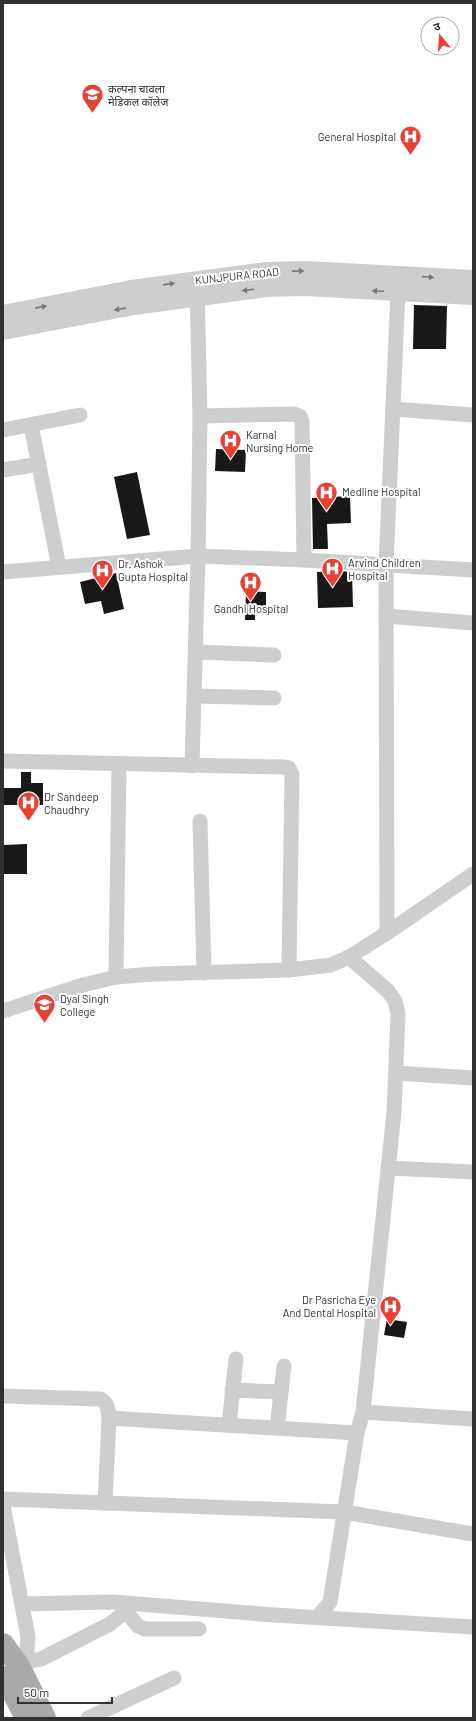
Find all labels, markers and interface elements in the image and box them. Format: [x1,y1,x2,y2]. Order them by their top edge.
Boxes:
north arrow [420,16,460,56]
text: उ [432,19,442,33]
school or university icon: कल्पना चावला मेडिकल कॉलेज [79,82,105,115]
place label: कल्पना चावला मेडिकल कॉलेज [108,82,169,108]
hospital icon: General Hospital [398,124,424,157]
place label: General Hospital [318,130,396,143]
street label: KUNJPURA ROAD [194,265,280,286]
one-way arrow [292,267,304,274]
one-way arrow [422,273,434,280]
one-way arrow [163,281,175,287]
one-way arrow [242,287,254,293]
one-way arrow [372,287,384,294]
one-way arrow [35,303,47,309]
one-way arrow [114,306,126,312]
hospital icon: Karnal Nursing Home [217,428,243,461]
place label: Karnal Nursing Home [246,428,314,454]
hospital icon: Medline Hospital [314,479,340,512]
place label: Medline Hospital [342,485,421,498]
hospital icon: Arvind Children Hospital [320,556,346,589]
place label: Arvind Children Hospital [348,556,421,582]
hospital icon: Dr. Ashok Gupta Hospital [89,557,115,590]
place label: Dr. Ashok Gupta Hospital [118,557,188,583]
hospital icon: Gandhi Hospital [238,570,264,603]
place label: Gandhi Hospital [214,602,288,615]
hospital icon: Dr Sandeep Chaudhry [15,790,41,823]
place label: Dr Sandeep Chaudhry [44,790,99,816]
school or university icon: Dyal Singh College [32,992,58,1025]
place label: Dyal Singh College [60,992,109,1018]
place label: Dr Pasricha Eye And Dental Hospital [283,1293,376,1319]
hospital icon: Dr Pasricha Eye And Dental Hospital [378,1293,404,1326]
scale bar [18,1679,112,1705]
text: 50 m [24,1685,49,1699]

